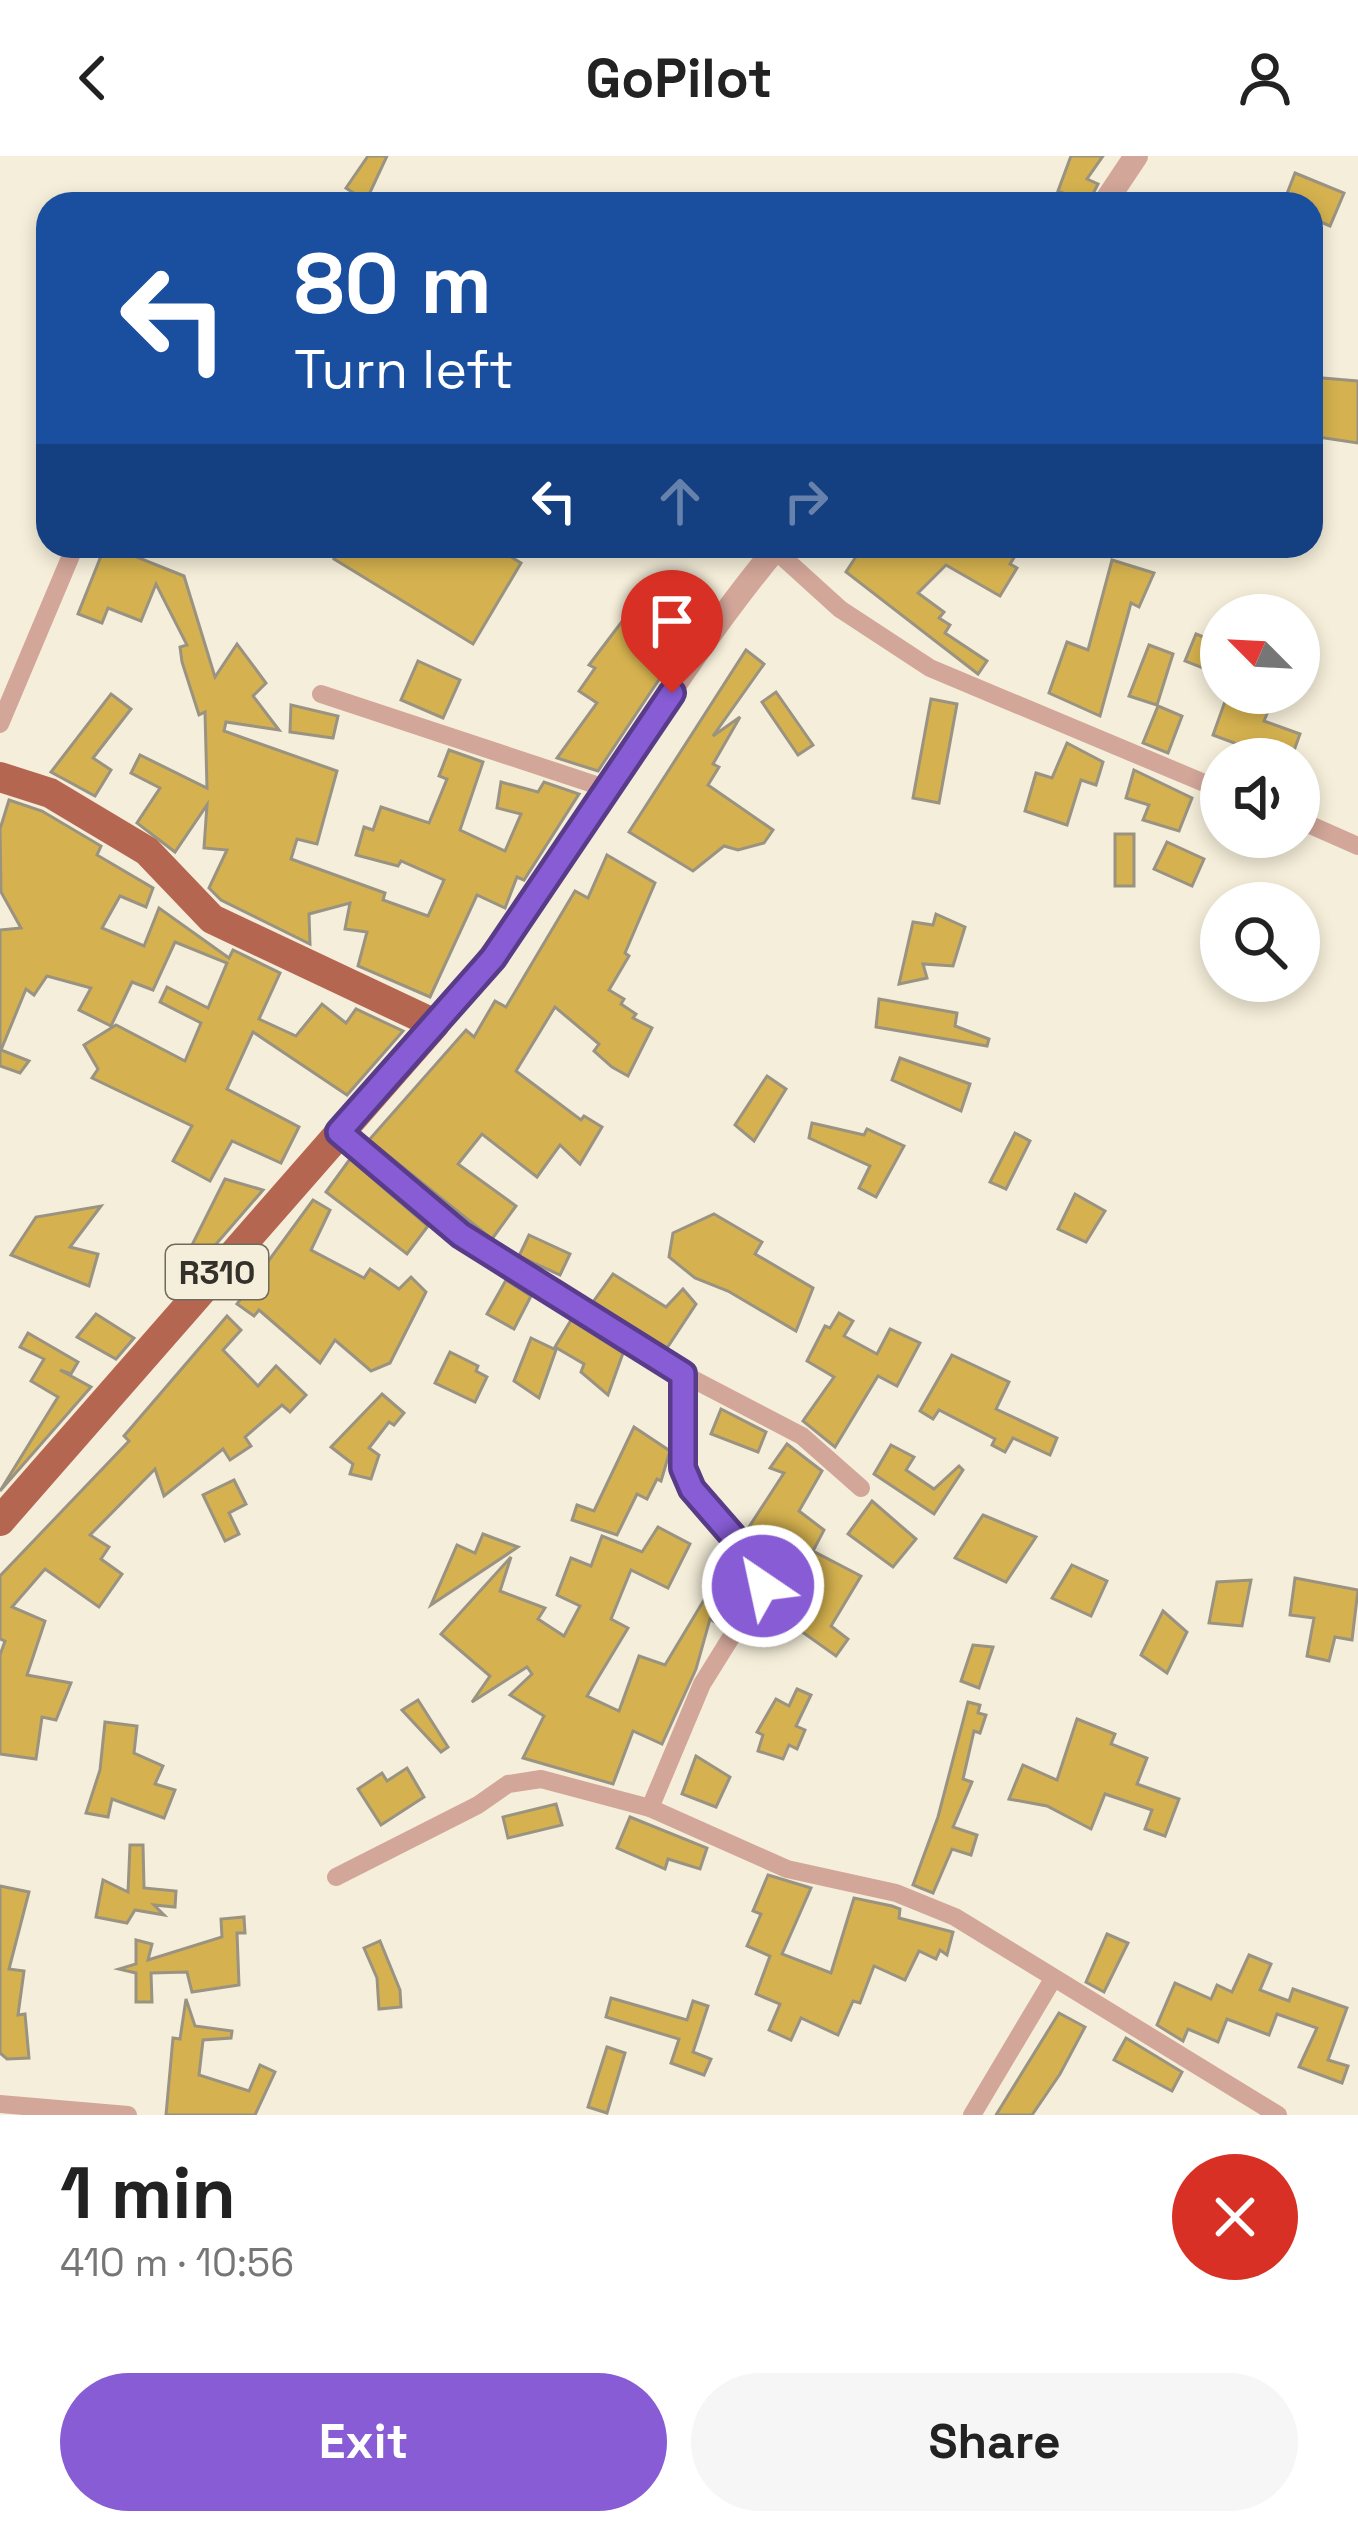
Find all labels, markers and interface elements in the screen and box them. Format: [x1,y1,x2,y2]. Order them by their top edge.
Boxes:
text: GoPilot [586,44,772,113]
icon: back [60,45,126,111]
icon: person [1232,45,1298,111]
text: 80 m [294,230,492,338]
icon: left [96,240,252,396]
text: Turn left [294,335,514,404]
icon: left [521,468,587,534]
icon: ahead [647,468,713,534]
icon: right [773,468,839,534]
pin [621,570,723,693]
icon: arrive [639,588,705,654]
north arrow [1200,594,1320,714]
map controls [1200,594,1320,1002]
button: sound [1200,738,1320,858]
button: search [1200,882,1320,1002]
road number: R310 [166,1245,268,1299]
position arrow [700,1523,826,1649]
text: 1 min [60,2147,236,2239]
button: close [1172,2154,1298,2280]
text: 410 m · 10:56 [60,2238,294,2287]
button: Exit [60,2373,667,2511]
button: Share [691,2373,1298,2511]

